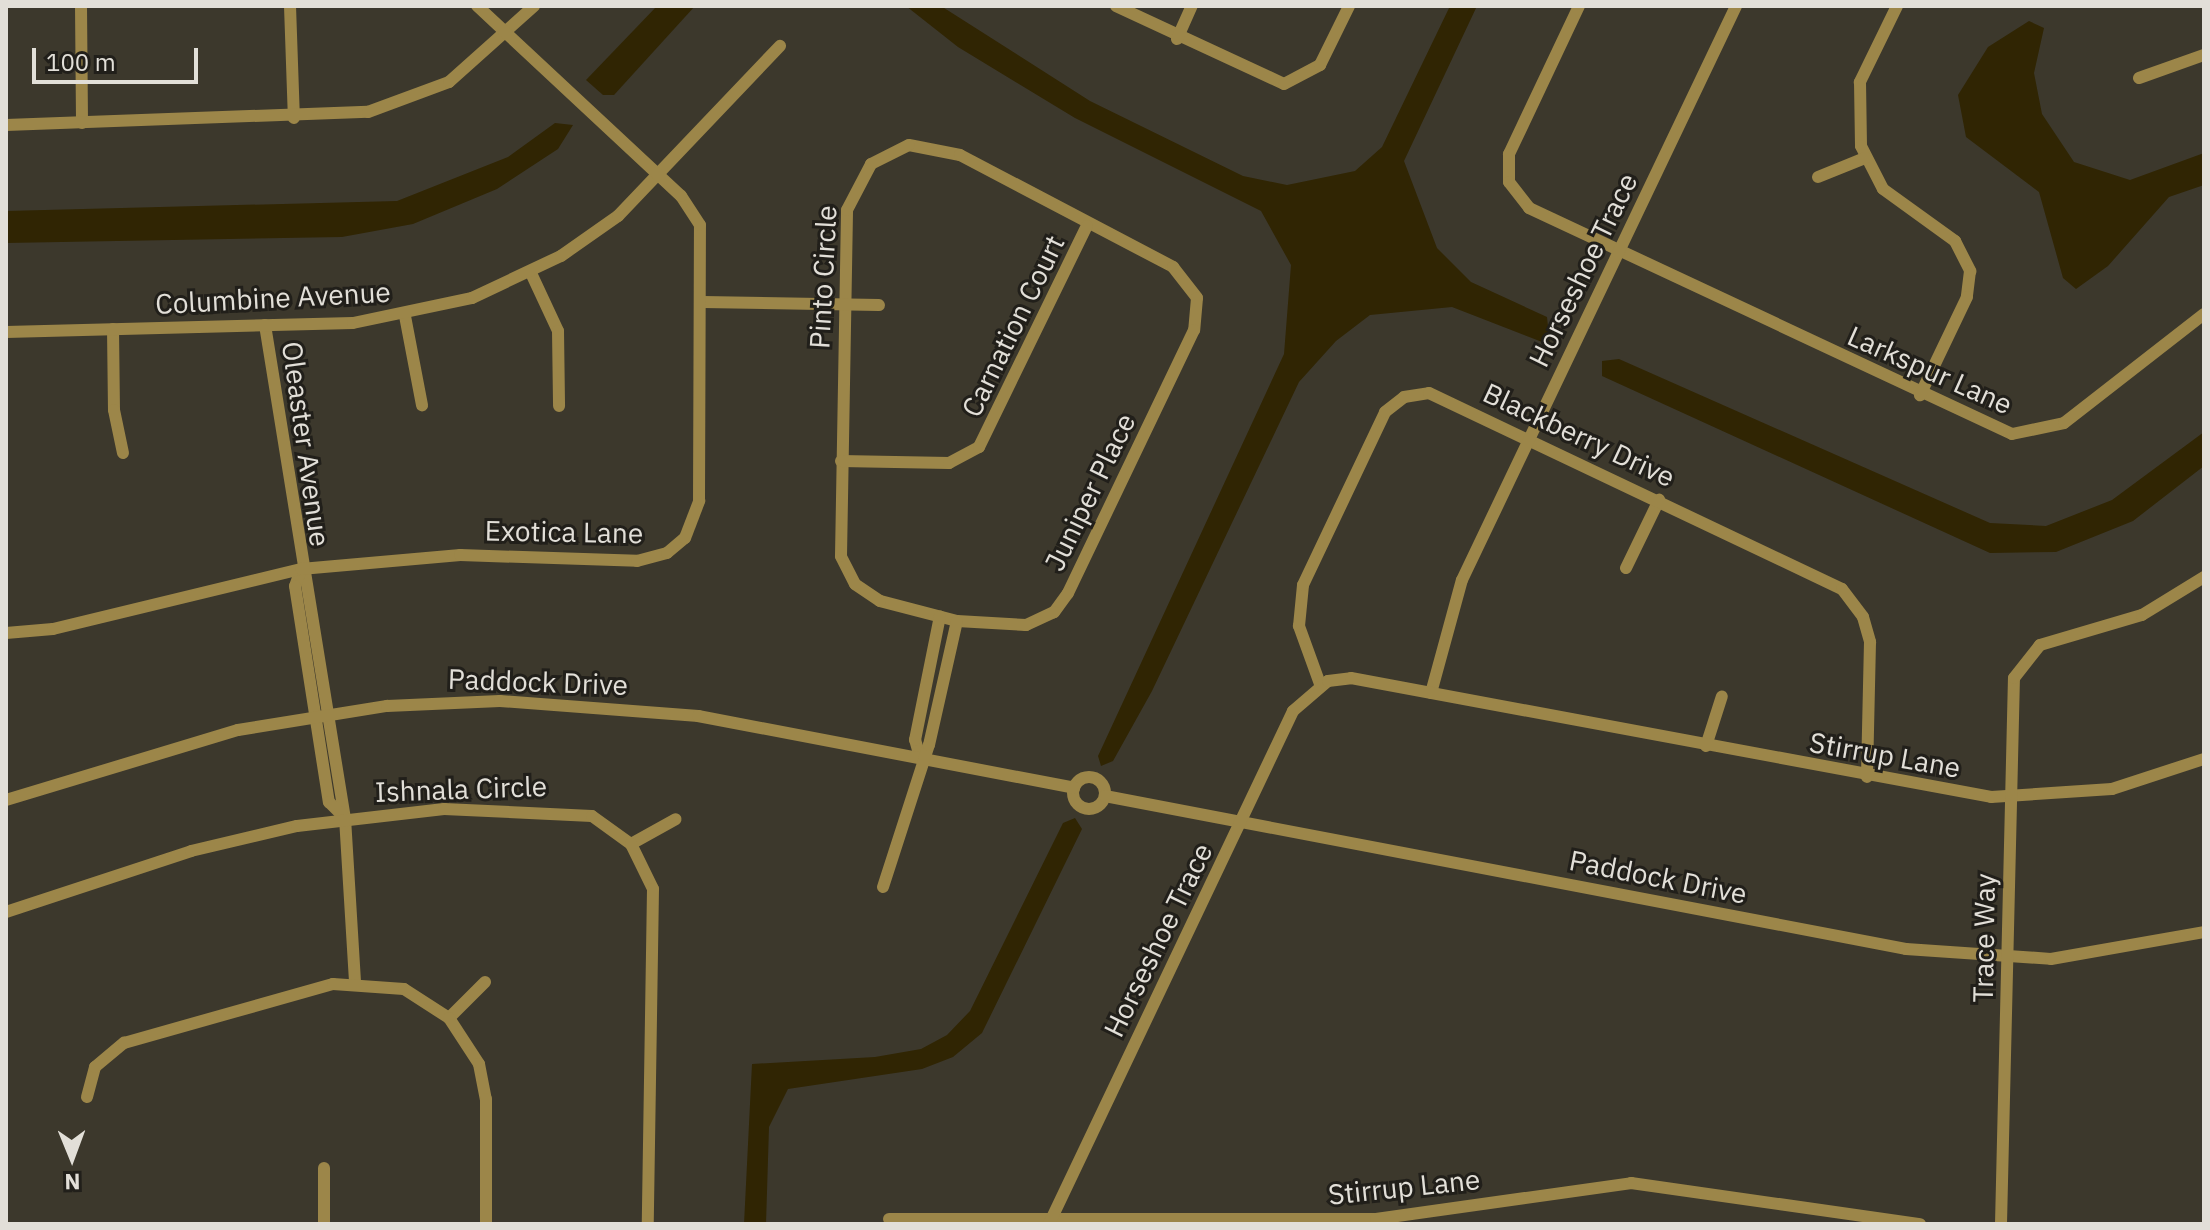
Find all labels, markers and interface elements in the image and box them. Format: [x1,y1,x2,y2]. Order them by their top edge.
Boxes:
scale bar [36,32,202,82]
text: 100 m [46,46,116,78]
street label: Horseshoe Trace [1522,168,1644,372]
street label: Pinto Circle [802,204,844,350]
street label: Carnation Court [955,230,1071,422]
street label: Columbine Avenue [154,275,392,321]
street label: Larkspur Lane [1843,319,2017,421]
street label: Oleaster Avenue [275,339,337,549]
street label: Blackberry Drive [1478,376,1680,494]
street label: Juniper Place [1038,408,1142,576]
street label: Exotica Lane [484,514,644,550]
street label: Paddock Drive [447,662,629,702]
street label: Stirrup Lane [1807,725,1963,785]
street label: Ishnala Circle [374,769,548,809]
street label: Horseshoe Trace [1097,838,1219,1042]
street label: Paddock Drive [1566,843,1750,911]
street label: Trace Way [1966,873,2002,1003]
north arrow [32,1118,112,1198]
street label: Stirrup Lane [1326,1162,1482,1212]
text: N [64,1168,81,1197]

